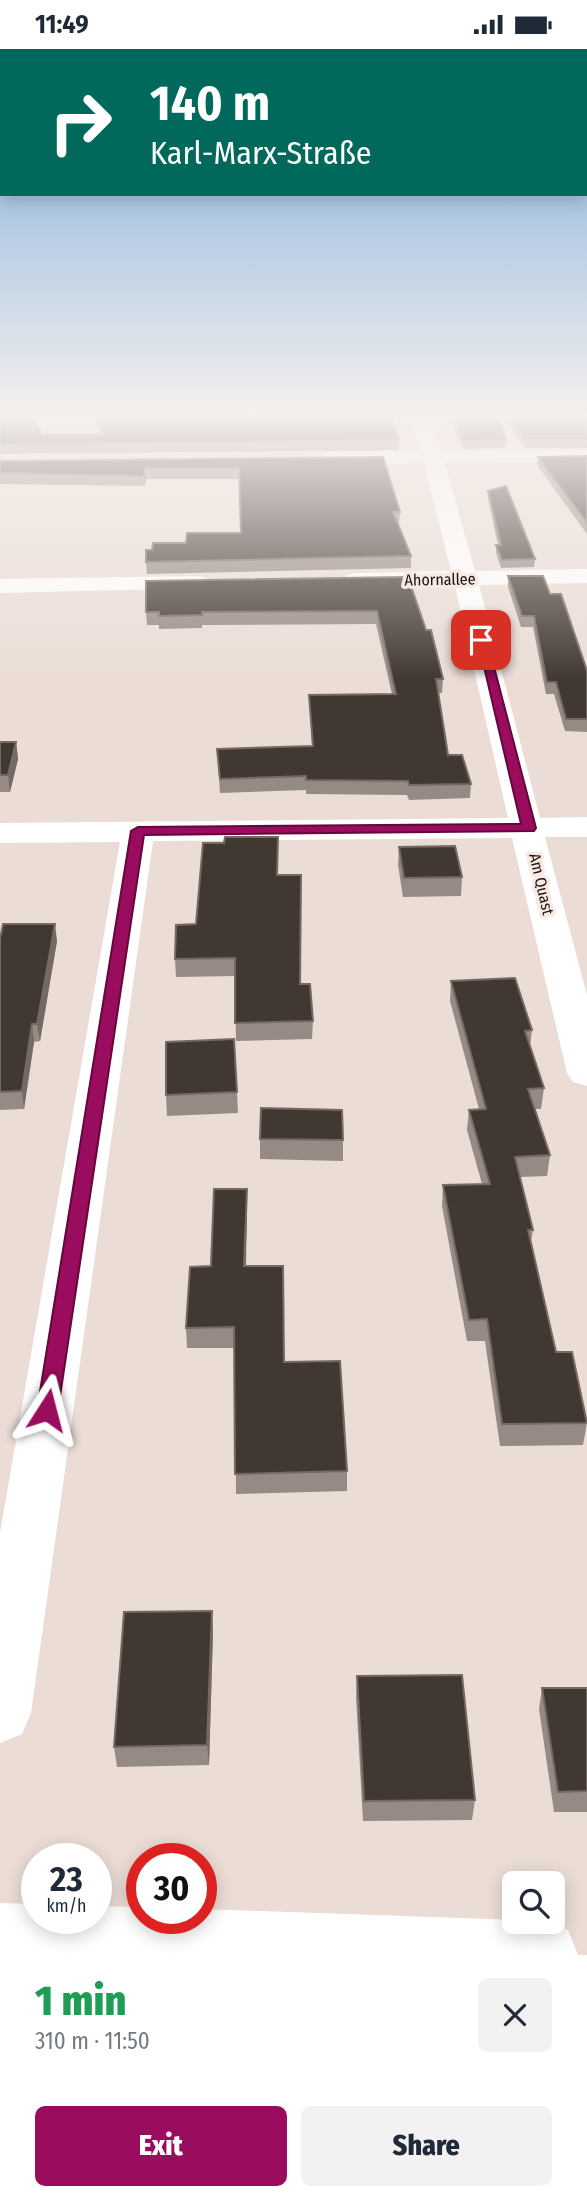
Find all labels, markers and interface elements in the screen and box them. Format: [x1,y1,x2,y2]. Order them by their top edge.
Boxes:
text: 11:49 [35,9,89,40]
text: 140 m [150,74,270,133]
icon: right [35,77,126,168]
text: Karl-Marx-Straße [150,134,372,172]
street label: Ahornallee [404,569,476,590]
pin [451,610,511,670]
icon: arrive [462,621,500,659]
street label: Am Quast [525,851,558,918]
position arrow [10,1373,84,1447]
speed limit sign: 30 [126,1843,217,1934]
text: 23 [50,1858,83,1900]
map controls [502,1871,565,1934]
button: search [502,1871,565,1934]
text: km/h [46,1895,87,1917]
text: 1 min [35,1976,126,2026]
button: close [478,1978,552,2052]
text: 310 m · 11:50 [35,2027,150,2055]
button: Exit [35,2106,287,2186]
button: Share [301,2106,552,2186]

